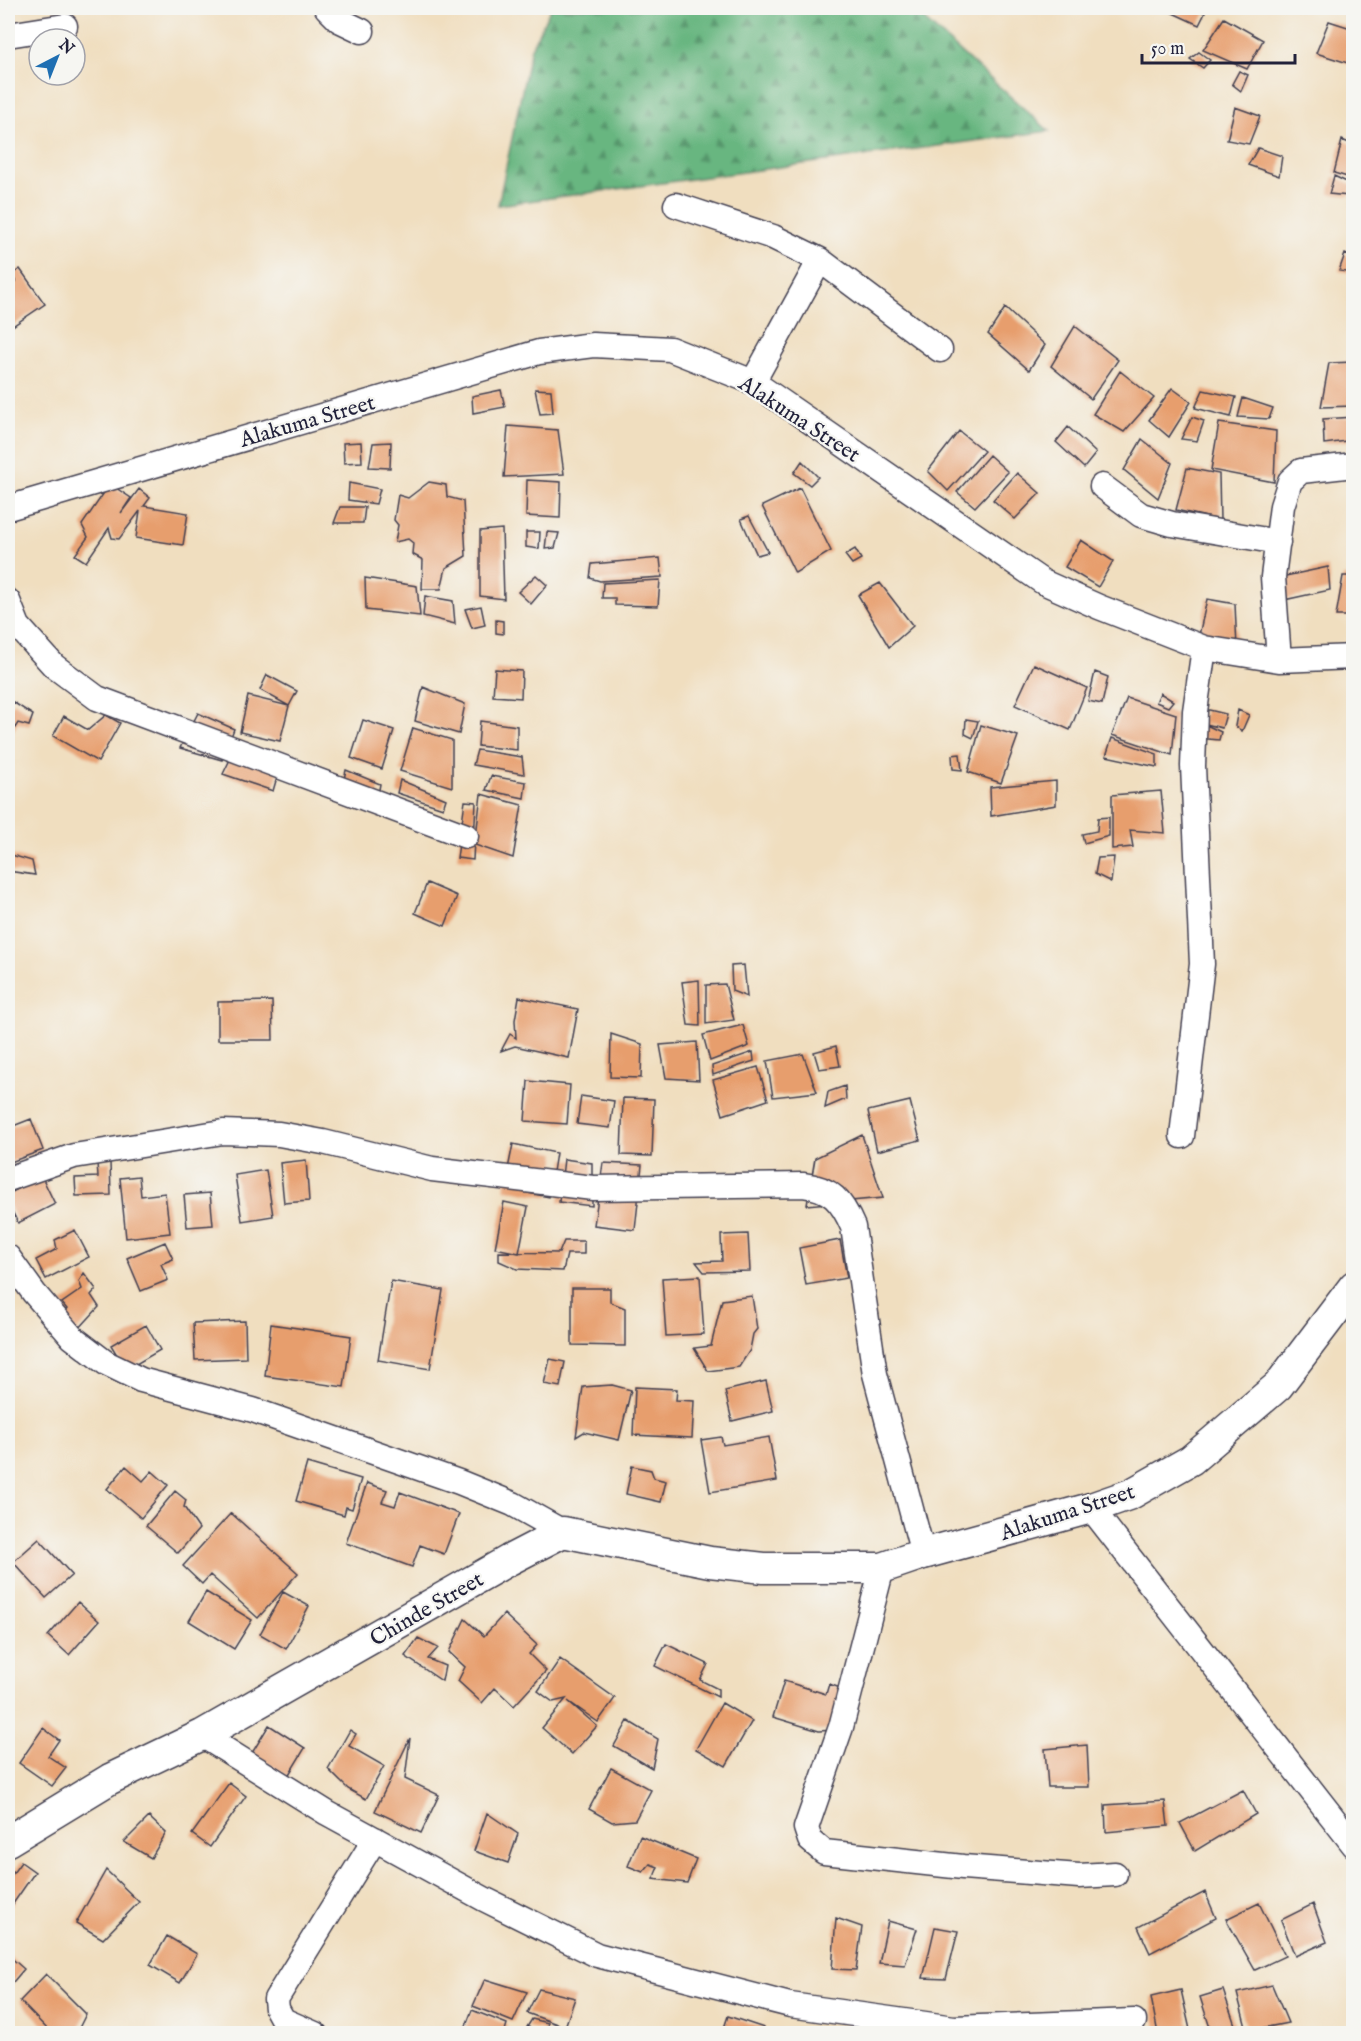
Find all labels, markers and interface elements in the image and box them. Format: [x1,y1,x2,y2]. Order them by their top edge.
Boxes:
north arrow [27,27,87,87]
scale bar [1142,27,1295,65]
text: N [53,35,78,60]
text: 50 m [1151,38,1184,61]
street label: Alakuma Street [732,369,865,470]
street label: Alakuma Street [236,389,379,455]
street label: Alakuma Street [996,1478,1139,1548]
street label: Chinde Street [365,1566,489,1653]

